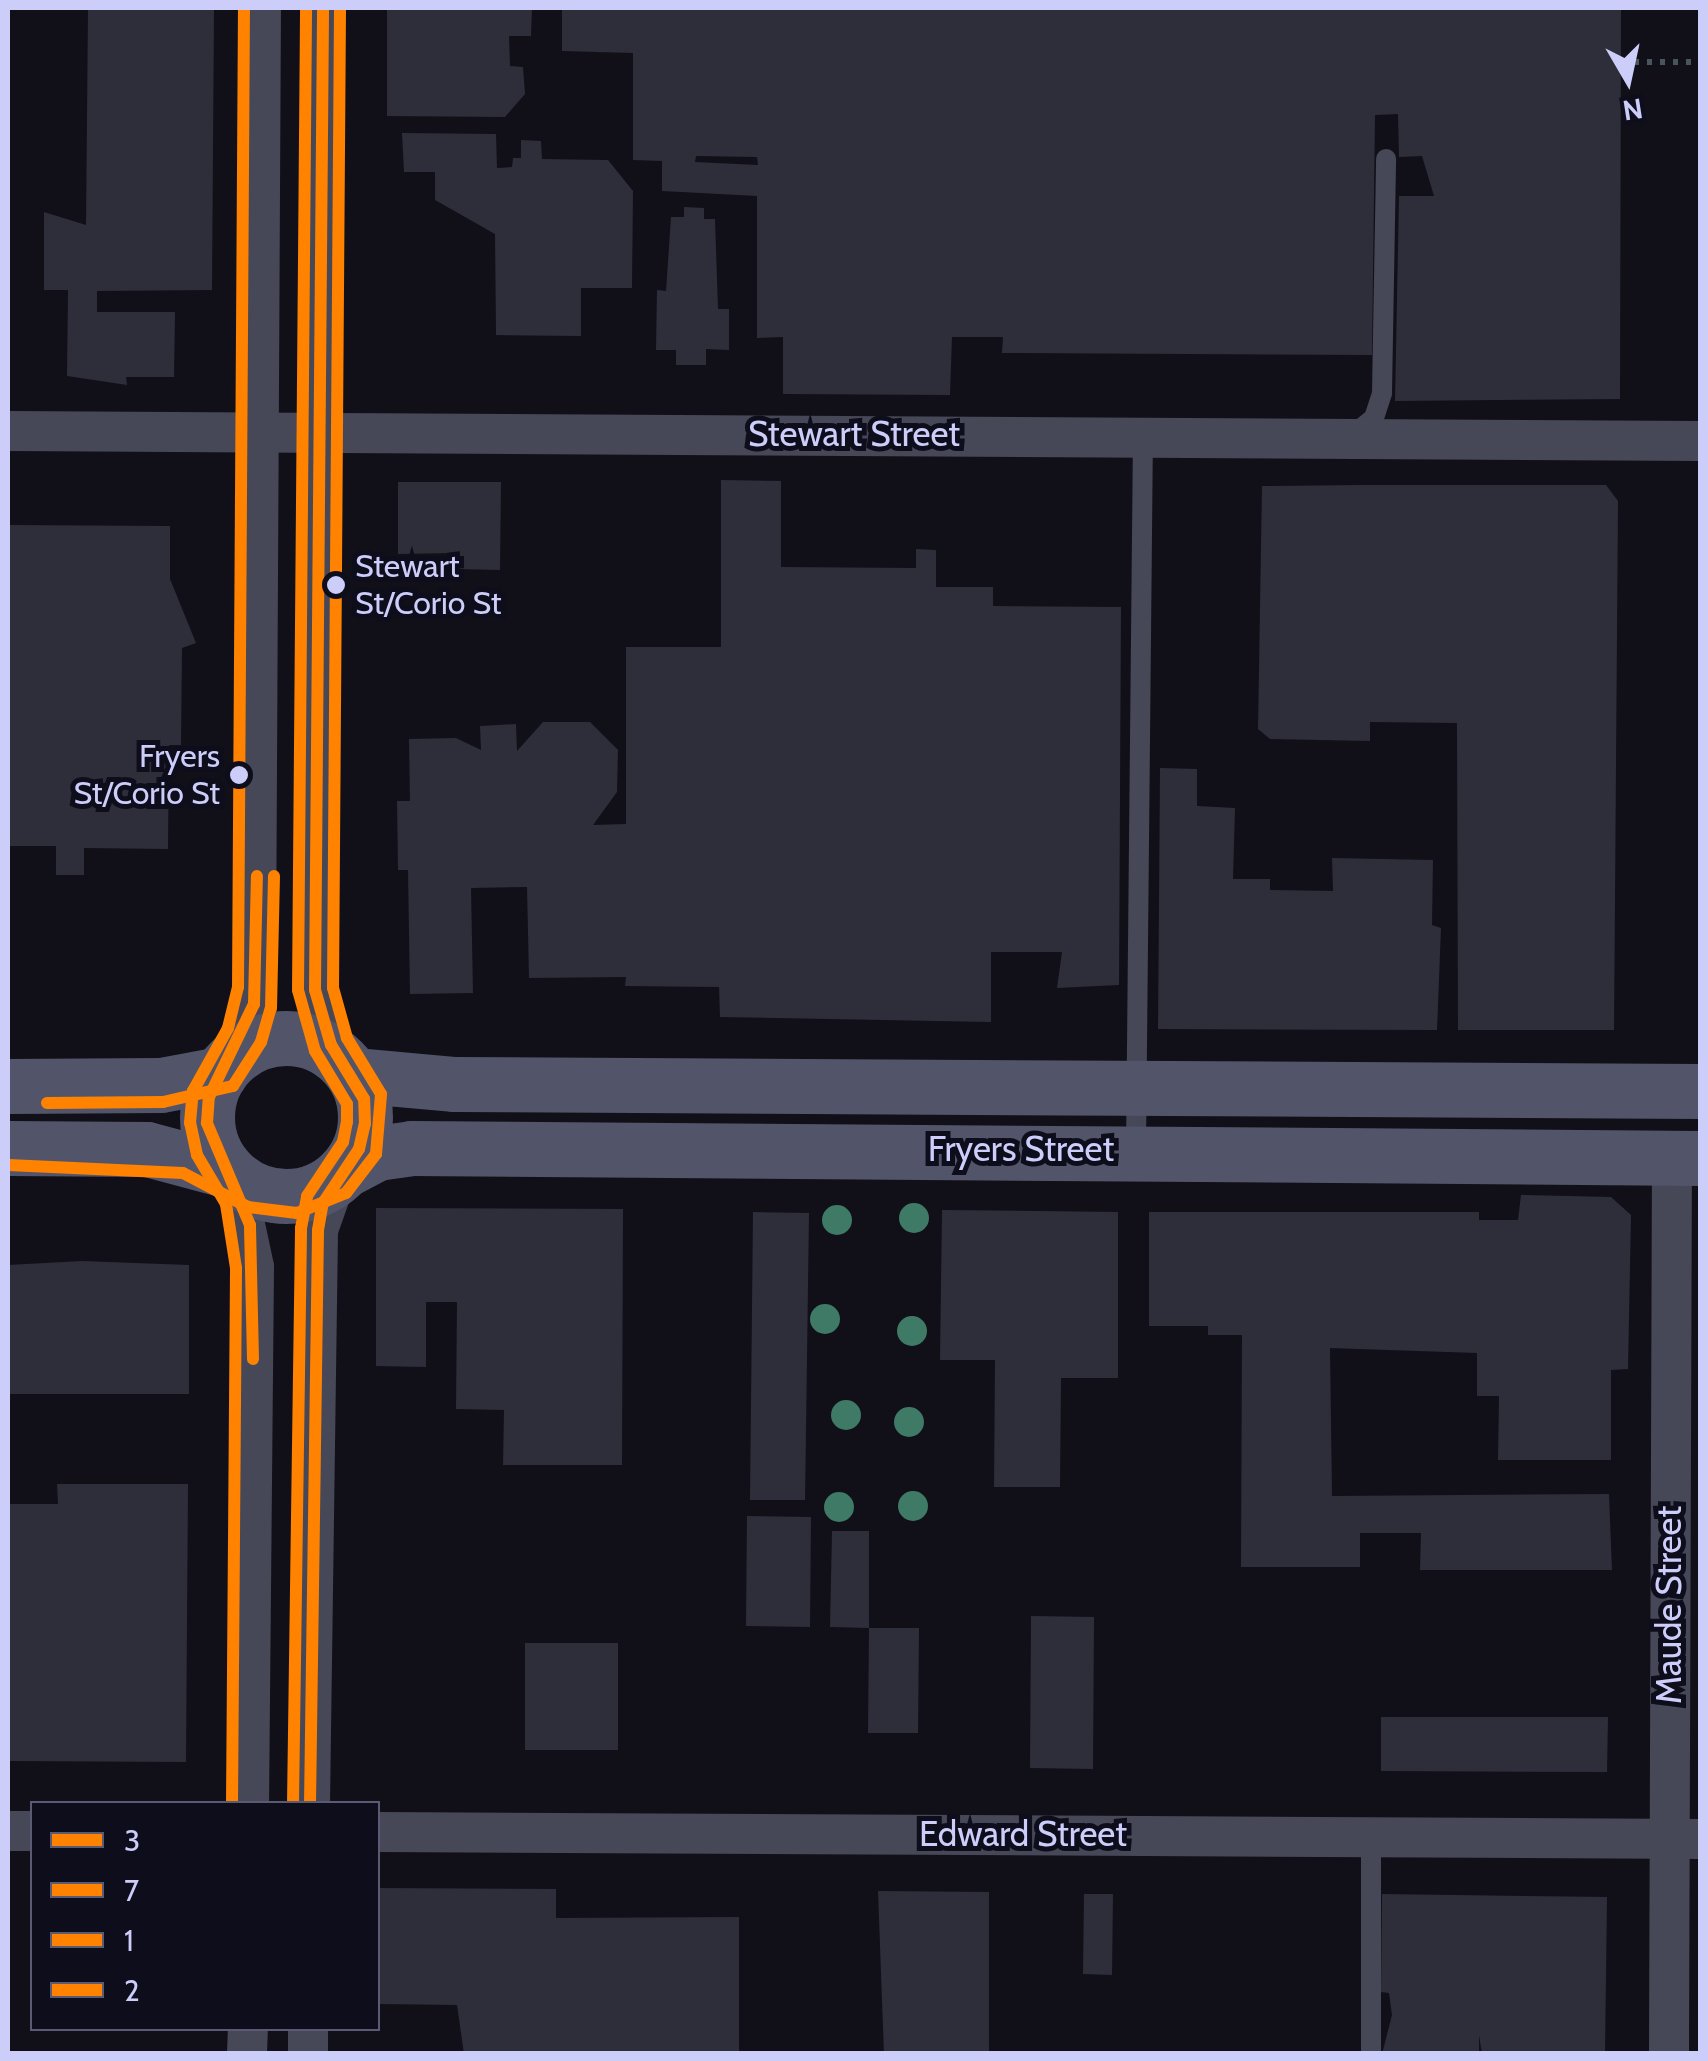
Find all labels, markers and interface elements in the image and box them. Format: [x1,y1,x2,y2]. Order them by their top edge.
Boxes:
north arrow [1578,30,1678,130]
text: N [1620,91,1645,128]
street label: Stewart Street [748,413,960,455]
place label: Stewart St/Corio St [355,548,501,623]
marker: Stewart St/Corio St [326,575,346,595]
place label: Fryers St/Corio St [74,738,220,813]
marker: Fryers St/Corio St [229,765,249,785]
street label: Fryers Street [928,1128,1114,1170]
street label: Maude Street [1648,1506,1690,1704]
legend [30,1801,380,2031]
street label: Edward Street [919,1813,1127,1855]
text: 3 [124,1822,140,1859]
text: 7 [124,1872,139,1909]
text: 1 [124,1922,134,1959]
text: 2 [124,1972,140,2009]

